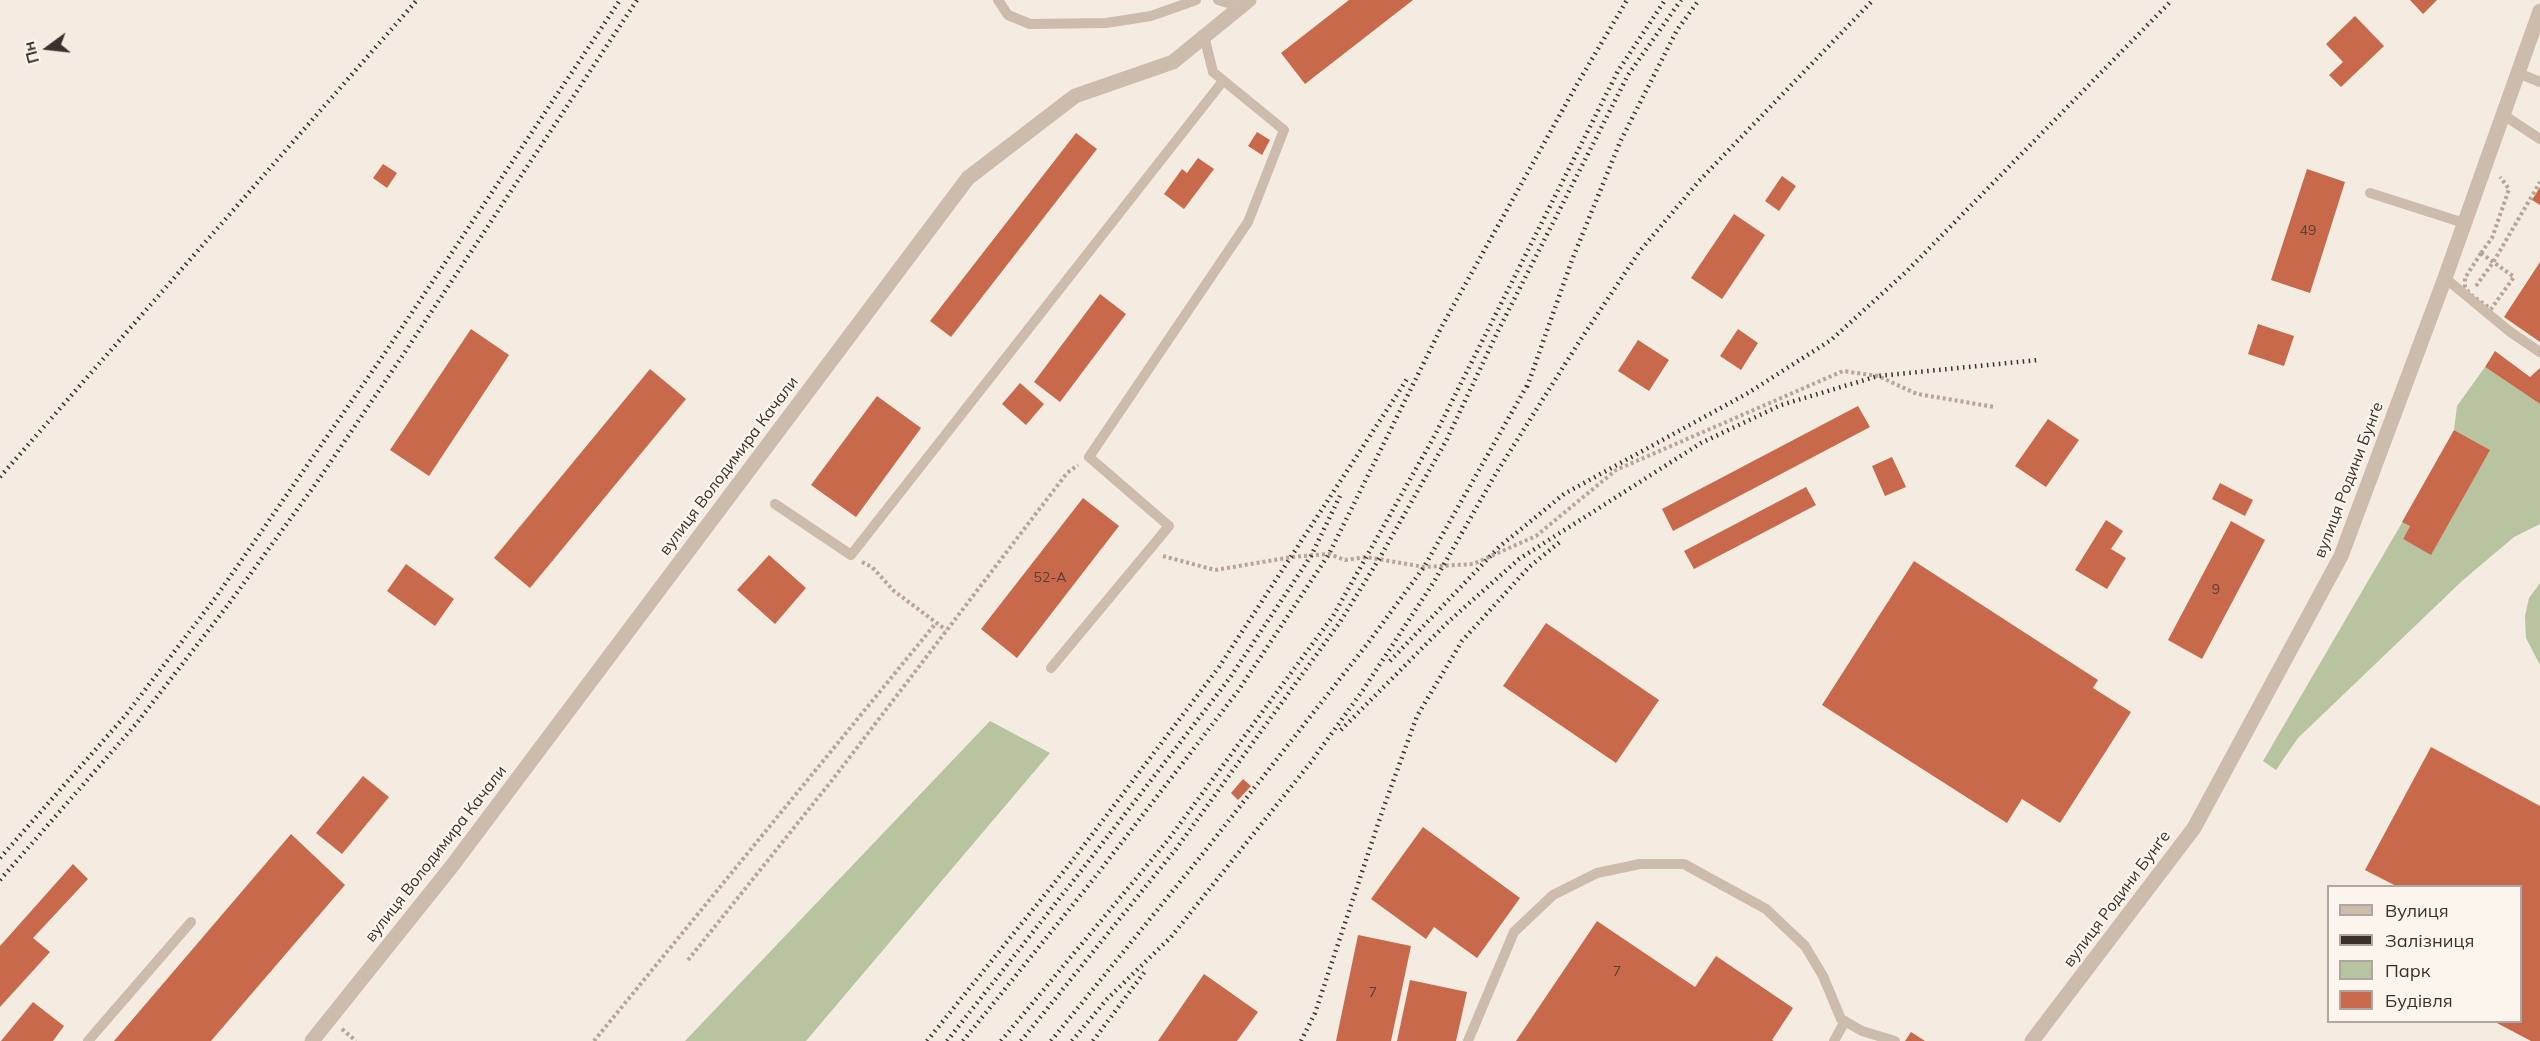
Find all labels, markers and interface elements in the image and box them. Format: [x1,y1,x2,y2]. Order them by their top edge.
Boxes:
north arrow [18,18,78,78]
text: Пн [18,39,43,66]
house number: 49 [2300,223,2316,239]
street label: вулиця Володимира Качали [656,373,802,559]
street label: вулиця Родини Бунґе [2310,399,2388,561]
house number: 52-А [1034,570,1066,586]
house number: 9 [2212,582,2220,598]
street label: вулиця Володимира Качали [361,762,511,946]
street label: вулиця Родини Бунґе [2059,827,2175,971]
legend [2327,885,2522,1023]
text: Вулиця [2385,899,2449,922]
text: Залізниця [2385,929,2474,952]
text: Парк [2385,959,2430,982]
house number: 7 [1613,964,1621,980]
house number: 7 [1369,985,1377,1001]
text: Будівля [2385,989,2453,1012]

